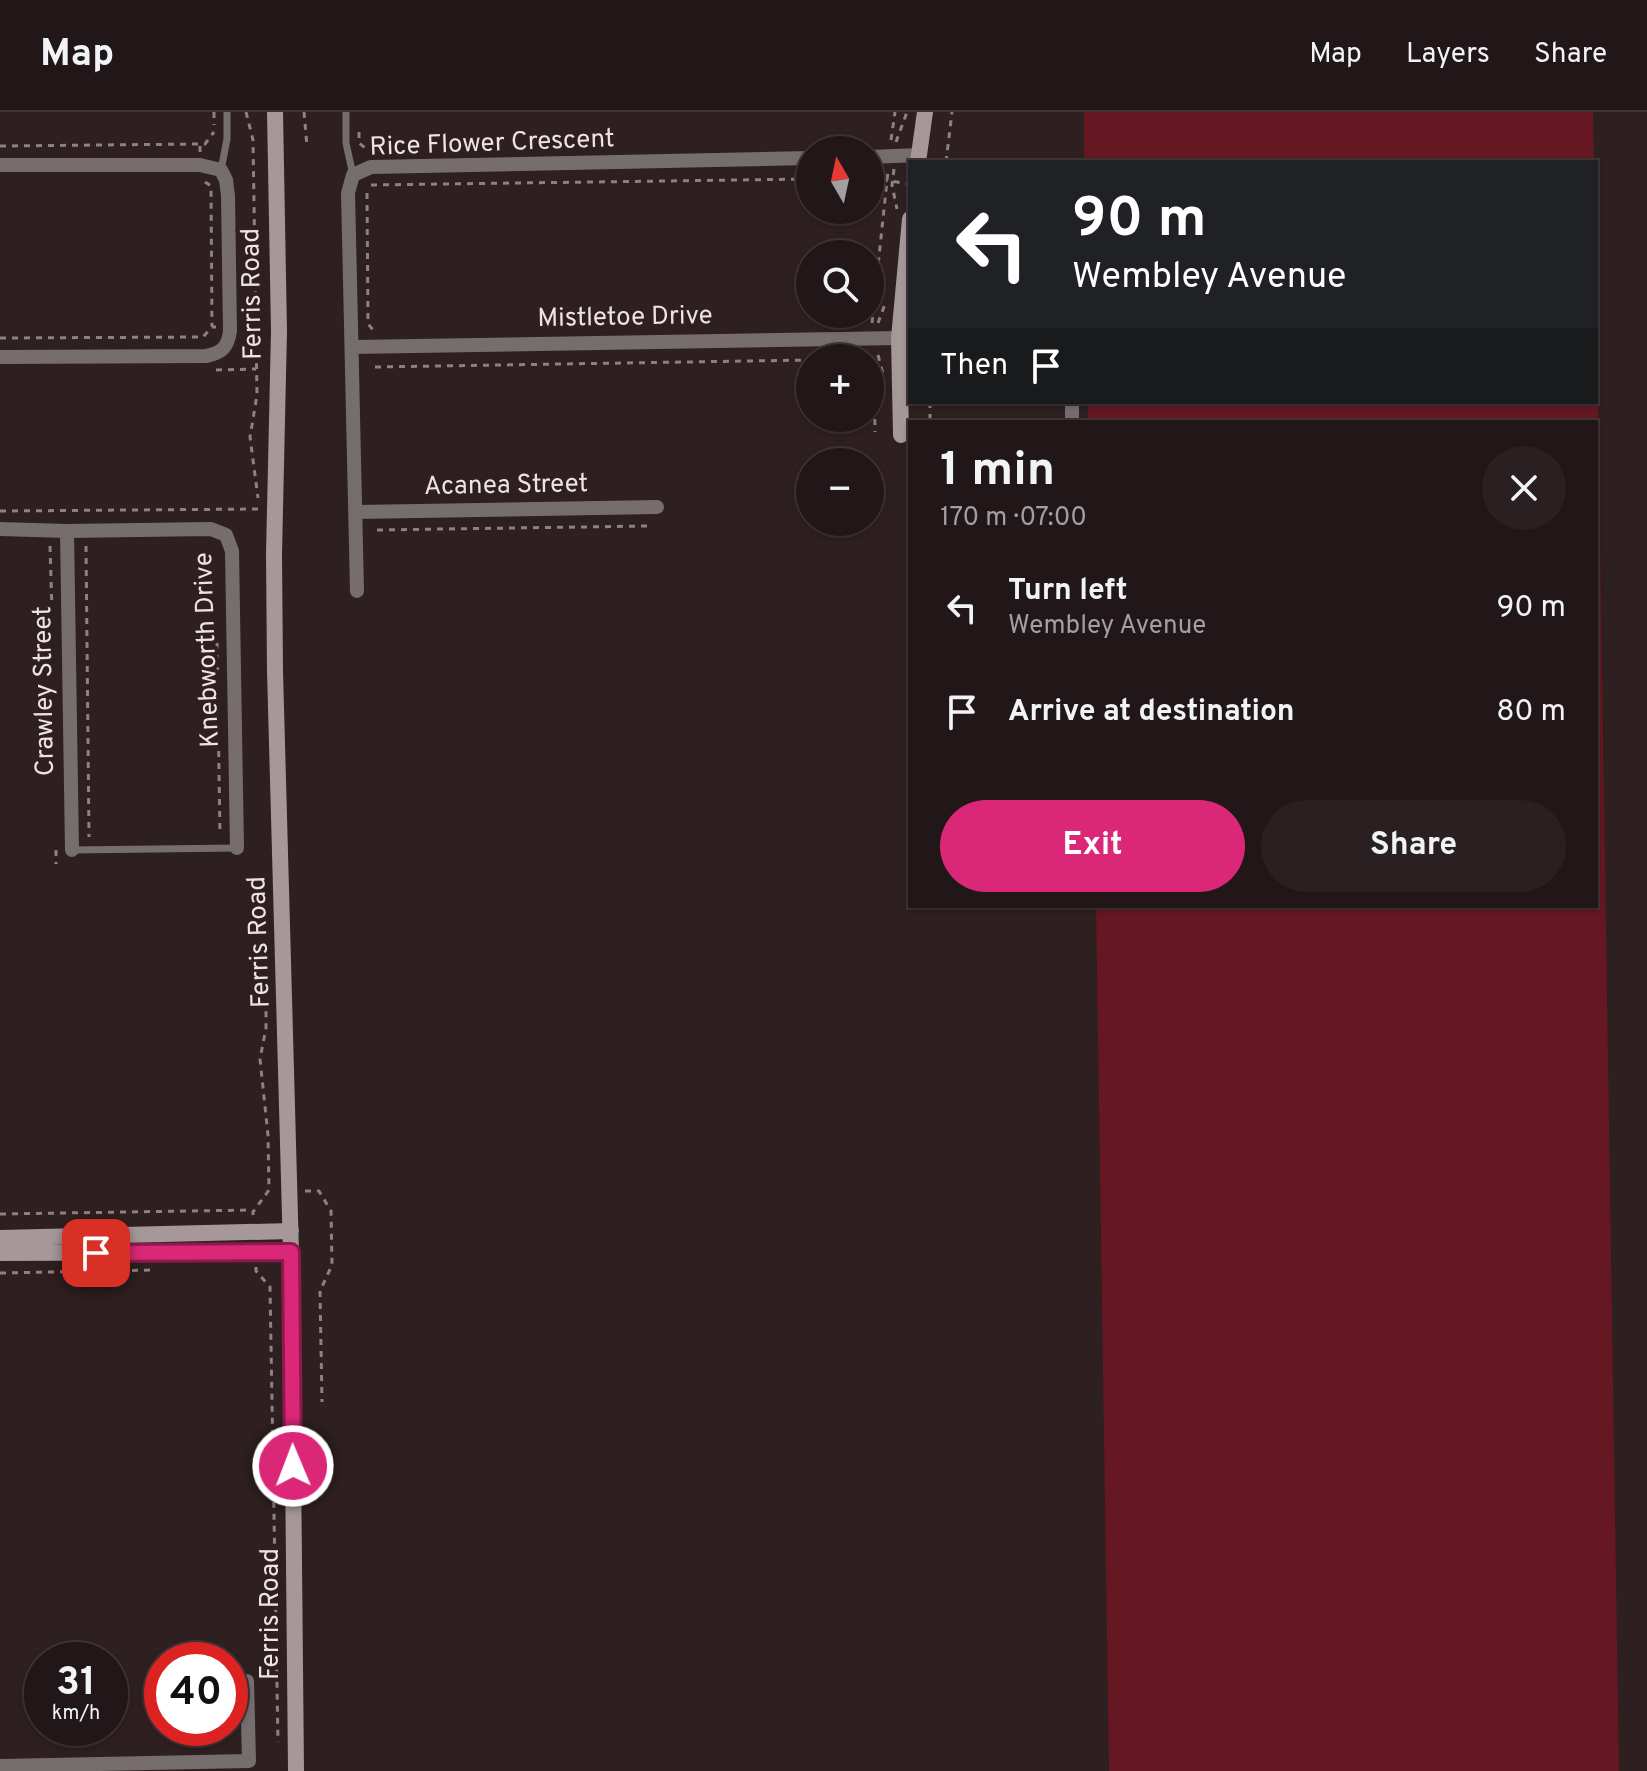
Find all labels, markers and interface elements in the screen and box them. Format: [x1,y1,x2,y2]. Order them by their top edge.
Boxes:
text: Map [40,31,114,80]
text: Map [1309,37,1362,73]
text: Layers [1406,37,1490,73]
text: Share [1534,37,1607,73]
street label: Rice Flower Crescent [369,123,615,165]
north arrow [796,136,884,224]
map controls [796,136,884,536]
text: 90 m [1072,186,1207,256]
icon: left [940,192,1044,296]
street label: Ferris Road [235,228,271,360]
button: search [796,240,884,328]
text: Wembley Avenue [1072,255,1346,301]
street label: Mistletoe Drive [537,300,713,336]
button: + [796,344,884,432]
icon: arrive [1024,344,1068,388]
text: Then [940,348,1008,385]
text: 1 min [940,442,1055,502]
button: close [1482,446,1566,530]
button: − [796,448,884,536]
street label: Acanea Street [424,468,588,504]
text: 170 m · 07:00 [940,502,1087,535]
street label: Knebworth Drive [188,552,228,748]
text: Turn left [1008,573,1128,610]
icon: left [940,586,984,630]
text: 90 m [1497,590,1566,627]
street label: Crawley Street [27,606,63,776]
text: Wembley Avenue [1008,610,1206,643]
icon: arrive [940,690,984,734]
text: Arrive at destination [1008,694,1294,731]
text: 80 m [1496,694,1566,731]
button: Exit [940,800,1245,892]
button: Share [1261,800,1566,892]
street label: Ferris Road [241,876,279,1008]
pin [62,1219,130,1287]
icon: arrive [74,1231,118,1275]
position arrow [251,1424,335,1508]
street label: Ferris Road [255,1548,288,1680]
speed limit sign: 40 [144,1642,248,1746]
text: 31 [56,1659,96,1709]
text: km/h [52,1701,100,1727]

